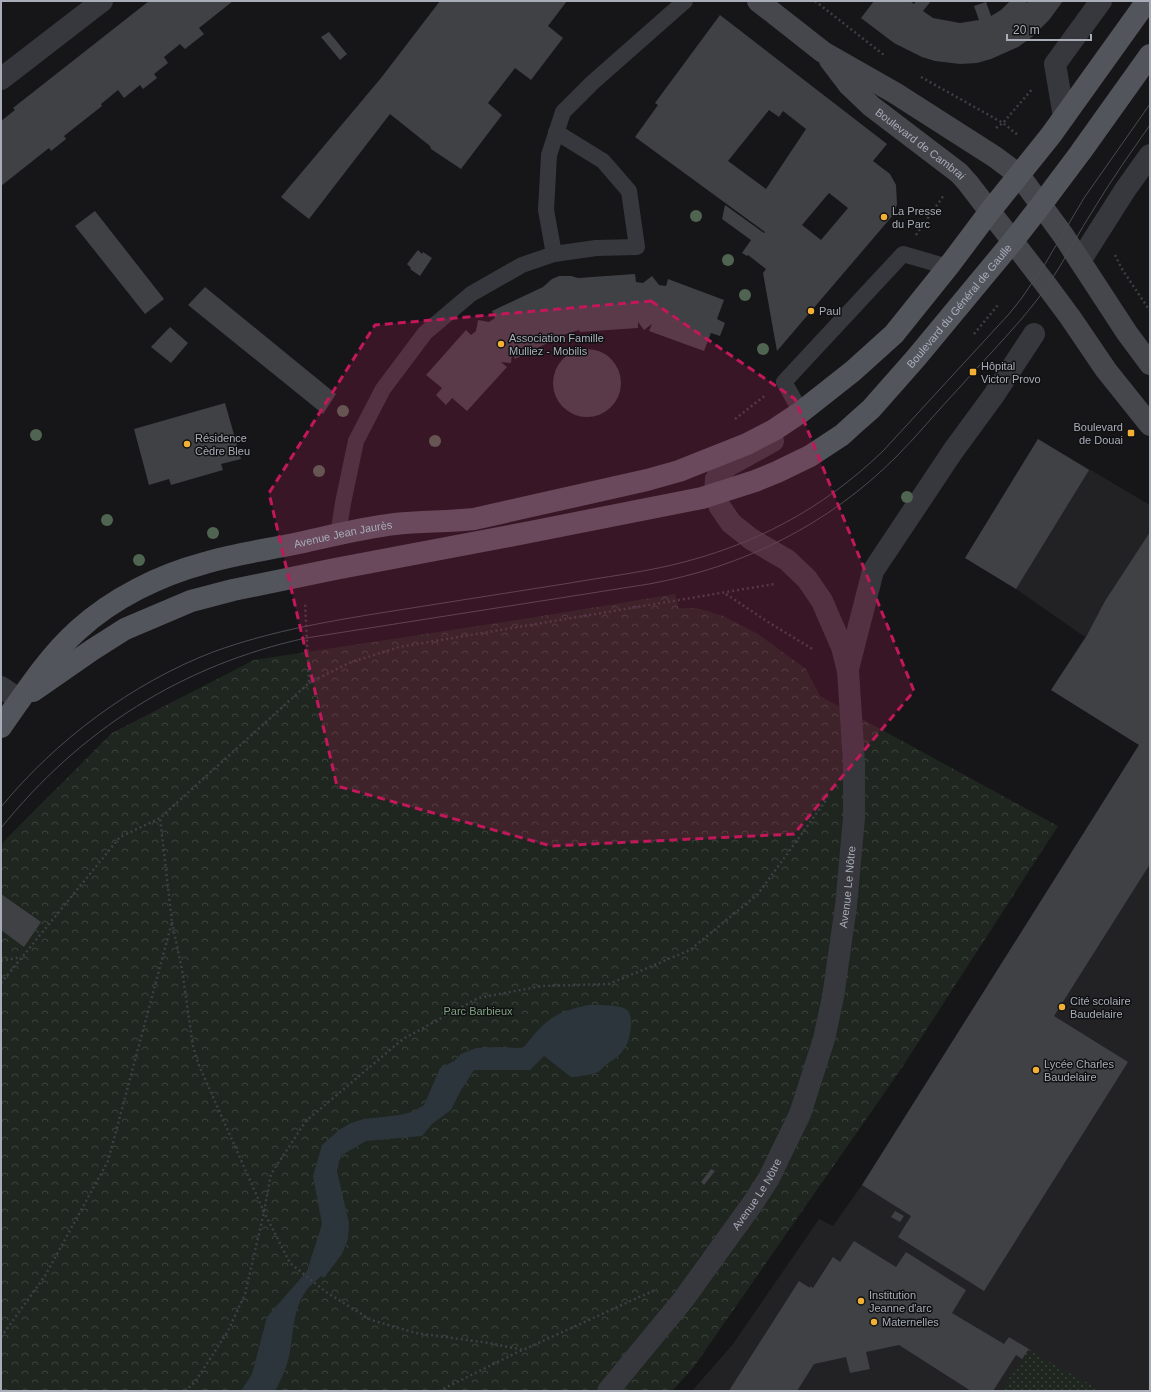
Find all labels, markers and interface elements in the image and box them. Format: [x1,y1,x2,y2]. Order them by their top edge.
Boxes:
scale bar [1007,16,1091,42]
text: 20 m [1013,23,1040,37]
street label: Boulevard de Cambrai [873,106,968,182]
place label: La Presse du Parc [892,205,942,230]
marker: La Presse du Parc [879,212,889,222]
street label: Boulevard du Général de Gaulle [904,242,1014,370]
place label: Paul [819,305,841,317]
marker: Paul [806,306,816,316]
place label: Association Famille Mulliez - Mobilis [509,332,604,357]
marker: Association Famille Mulliez - Mobilis [496,339,506,349]
place label: Hôpital Victor Provo [981,360,1041,385]
marker: Hôpital Victor Provo [968,367,978,377]
place label: Boulevard de Douai [1073,421,1123,446]
marker: Boulevard de Douai [1126,428,1136,438]
place label: Résidence Cèdre Bleu [195,432,250,457]
marker: Résidence Cèdre Bleu [182,439,192,449]
street label: Avenue Jean Jaurès [293,518,393,550]
street label: Avenue Le Nôtre [837,845,857,929]
place label: Cité scolaire Baudelaire [1070,995,1131,1020]
marker: Cité scolaire Baudelaire [1057,1002,1067,1012]
park label: Parc Barbieux [443,1005,513,1017]
place label: Lycée Charles Baudelaire [1044,1058,1114,1083]
marker: Lycée Charles Baudelaire [1031,1065,1041,1075]
street label: Avenue Le Nôtre [730,1156,784,1232]
place label: Institution Jeanne d'arc [869,1289,932,1314]
marker: Institution Jeanne d'arc [856,1296,866,1306]
place label: Maternelles [882,1316,939,1328]
marker: Maternelles [869,1317,879,1327]

